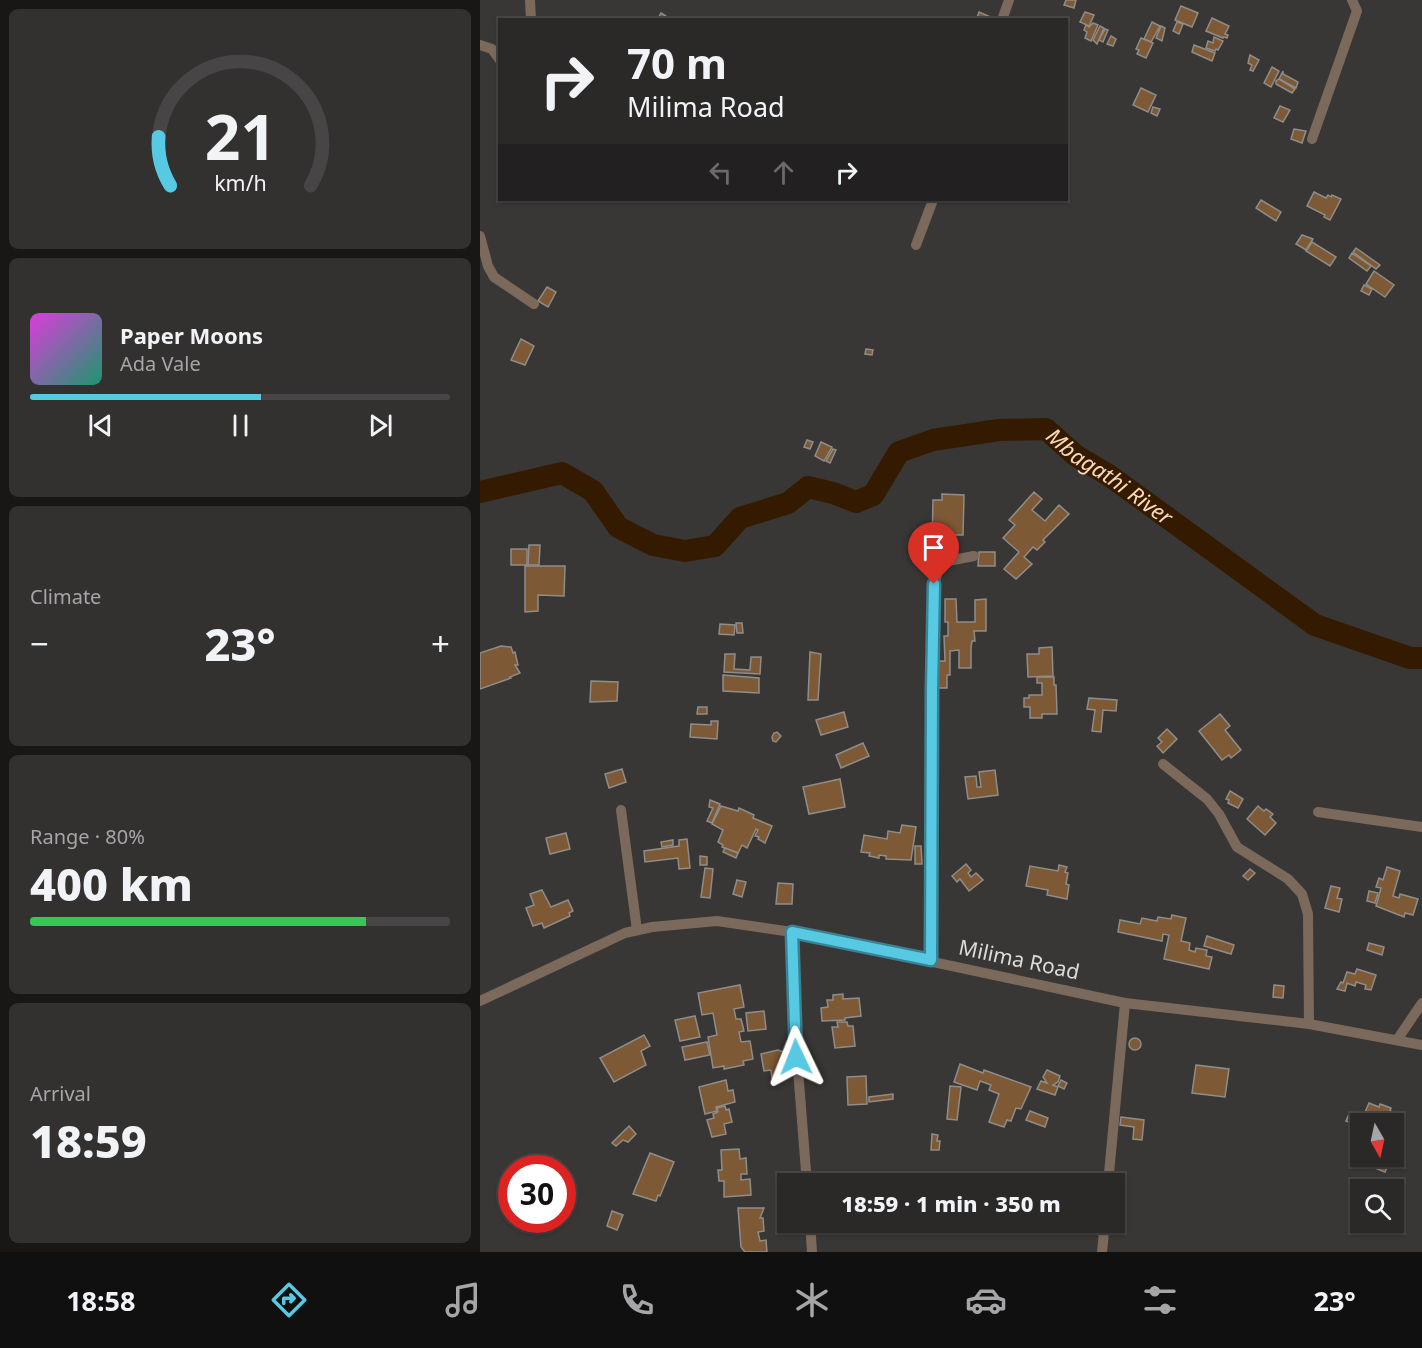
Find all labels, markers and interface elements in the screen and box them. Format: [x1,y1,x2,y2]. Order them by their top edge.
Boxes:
text: 70 m [627,34,727,91]
icon: right [528,42,606,120]
text: Milima Road [627,88,785,125]
text: 21 [204,93,276,178]
icon: left [704,156,737,189]
icon: ahead [767,156,800,189]
icon: right [830,156,863,189]
text: km/h [214,168,266,197]
text: Paper Moons [120,320,263,350]
text: Ada Vale [120,350,201,377]
icon: previous [84,409,117,442]
icon: pause [224,409,257,442]
icon: next [364,409,397,442]
water label: Mbagathi River [1040,420,1180,532]
pin [908,522,959,584]
icon: arrive [917,531,950,564]
text: Climate [30,583,101,610]
text: 23° [204,613,276,674]
text: − [30,621,49,666]
text: + [431,621,450,666]
text: Range · 80% [30,823,145,850]
text: 400 km [30,853,193,914]
street label: Milima Road [956,933,1082,985]
position arrow [764,1025,828,1089]
text: Arrival [30,1080,91,1107]
text: 18:59 [30,1110,147,1171]
north arrow [1350,1113,1404,1167]
map controls [1350,1113,1404,1233]
speed limit sign: 30 [498,1155,576,1233]
button: search [1350,1179,1404,1233]
text: 18:59 · 1 min · 350 m [841,1188,1061,1218]
icon: directions [268,1279,310,1321]
icon: music [442,1279,484,1321]
icon: phone [616,1279,658,1321]
icon: climate [791,1279,833,1321]
icon: car [965,1279,1007,1321]
icon: filters [1139,1279,1181,1321]
text: 18:58 [66,1282,136,1319]
text: 23° [1313,1282,1356,1319]

